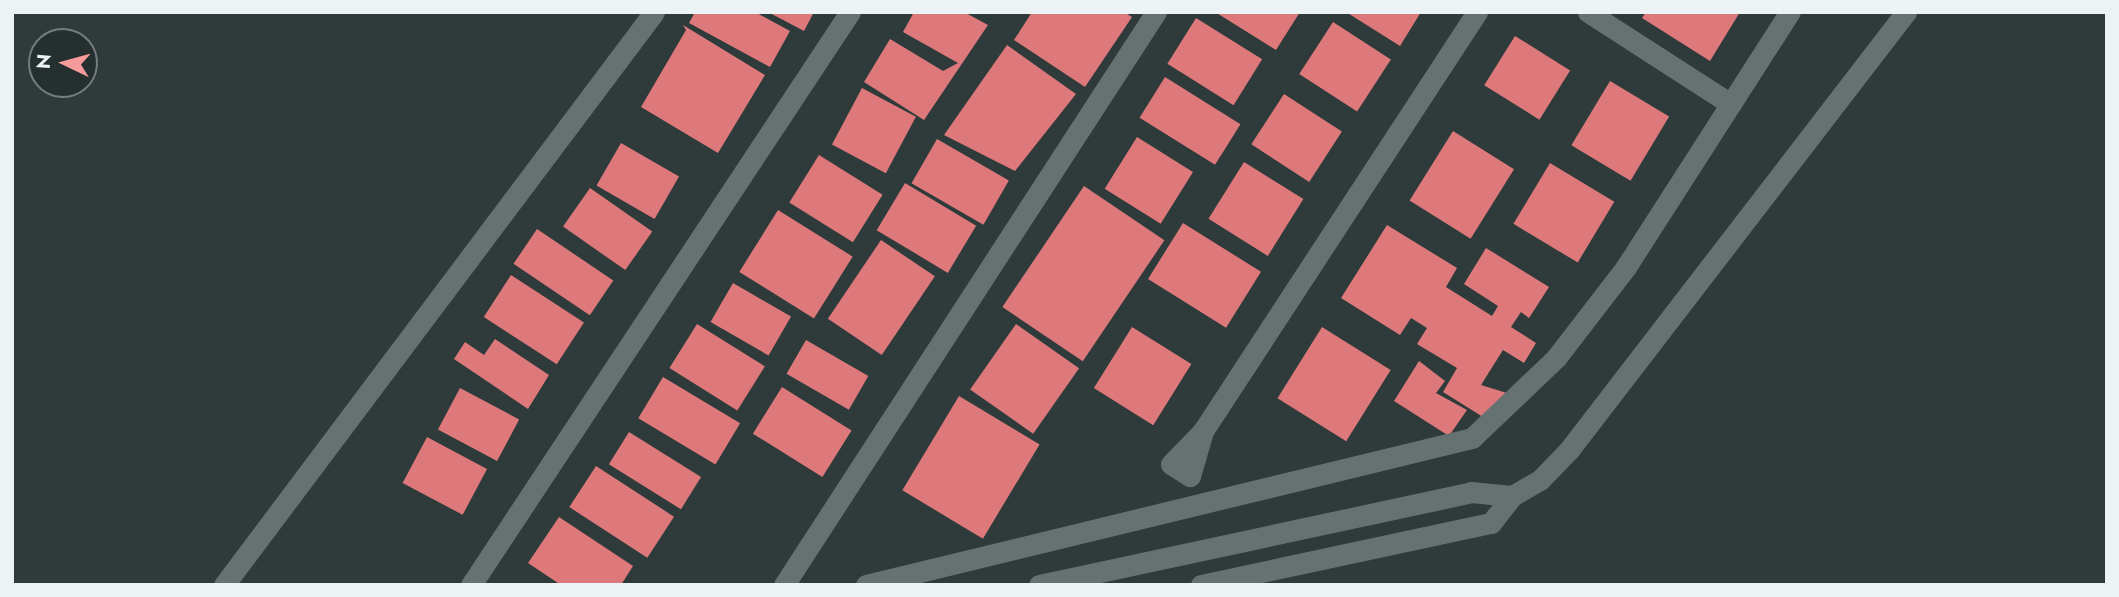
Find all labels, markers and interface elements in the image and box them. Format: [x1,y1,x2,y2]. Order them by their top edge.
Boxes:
north arrow [28,28,98,98]
text: N [29,53,58,70]

